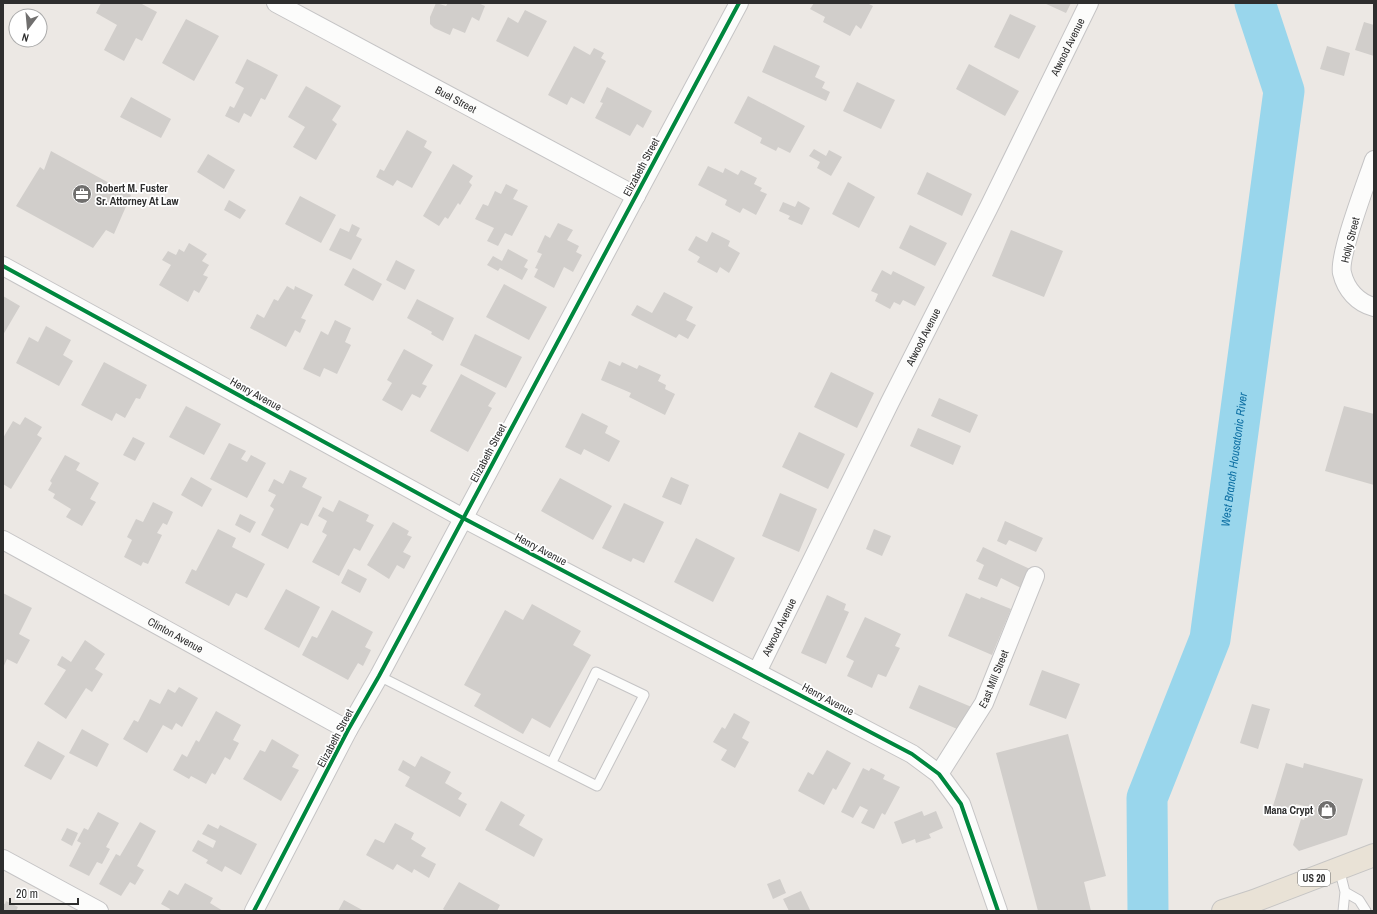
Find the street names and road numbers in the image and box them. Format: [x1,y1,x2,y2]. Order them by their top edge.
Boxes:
street label: Atwood Avenue [1047,16,1088,79]
street label: Buel Street [433,83,479,116]
street label: Elizabeth Street [620,135,662,199]
street label: Holly Street [1338,215,1363,264]
street label: Atwood Avenue [902,306,943,369]
street label: Henry Avenue [228,374,284,414]
street label: Elizabeth Street [467,421,509,485]
street label: Henry Avenue [513,530,569,568]
street label: Atwood Avenue [759,596,799,659]
street label: Clinton Avenue [145,614,206,656]
street label: East Mill Street [976,647,1012,711]
street label: Henry Avenue [800,680,856,718]
street label: Elizabeth Street [314,706,356,770]
road number: US 20 [1298,870,1330,886]

